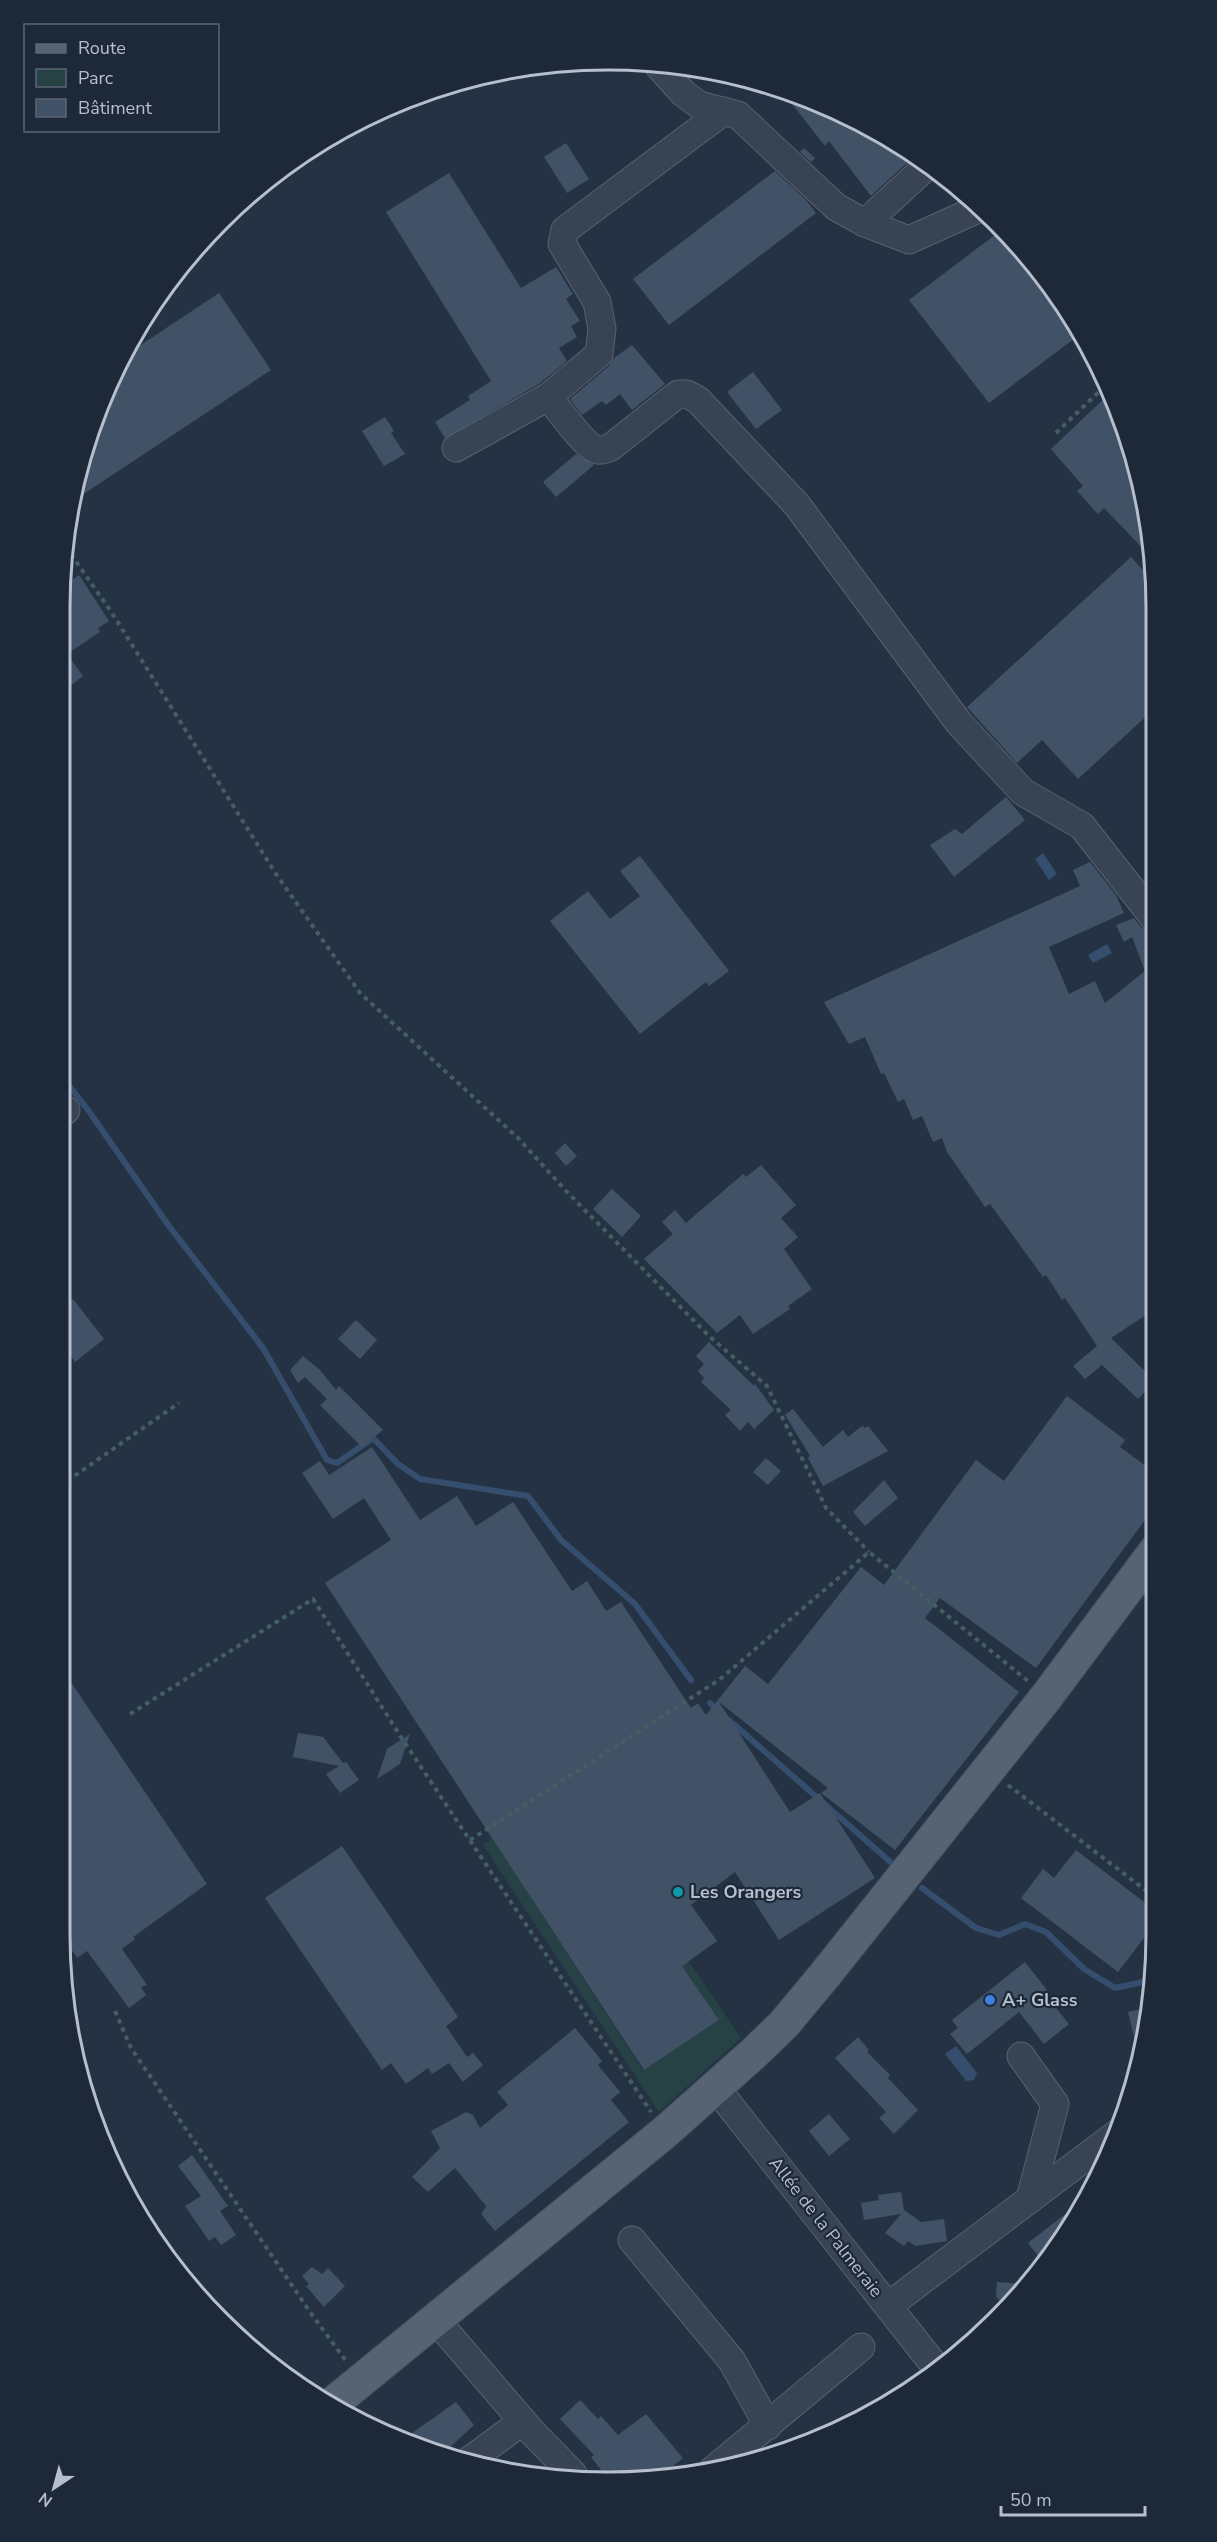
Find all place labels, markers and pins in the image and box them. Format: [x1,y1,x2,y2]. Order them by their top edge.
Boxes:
place label: Les Orangers [690,1880,801,1904]
marker: Les Orangers [671,1885,685,1899]
place label: A+ Glass [1002,1988,1078,2012]
marker: A+ Glass [983,1993,997,2007]

